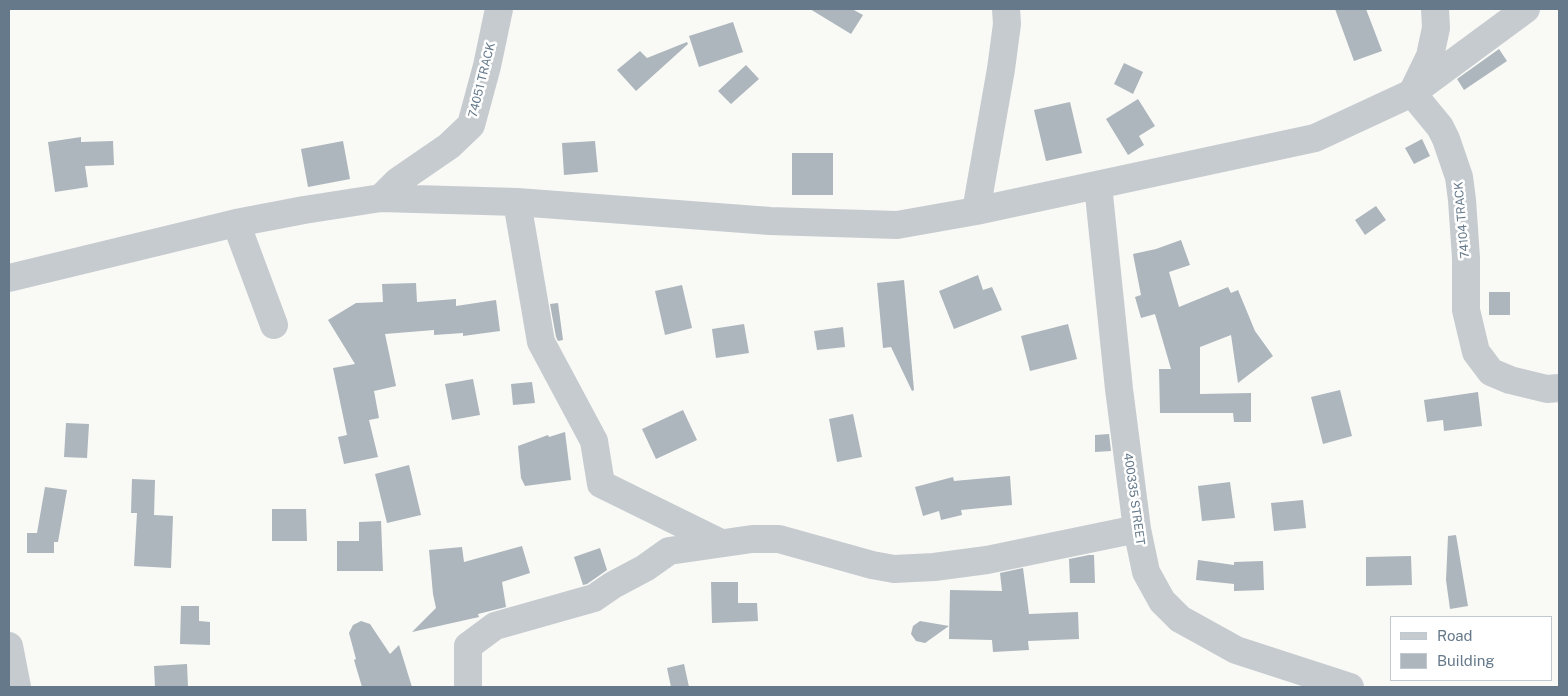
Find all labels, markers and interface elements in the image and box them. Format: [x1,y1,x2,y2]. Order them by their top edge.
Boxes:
street label: 74051 TRACK [466,41,498,119]
street label: 74104 TRACK [1451,181,1473,259]
street label: 400335 STREET [1120,452,1148,546]
legend [1390,616,1553,681]
text: Road [1437,627,1473,644]
text: Building [1437,652,1495,669]

